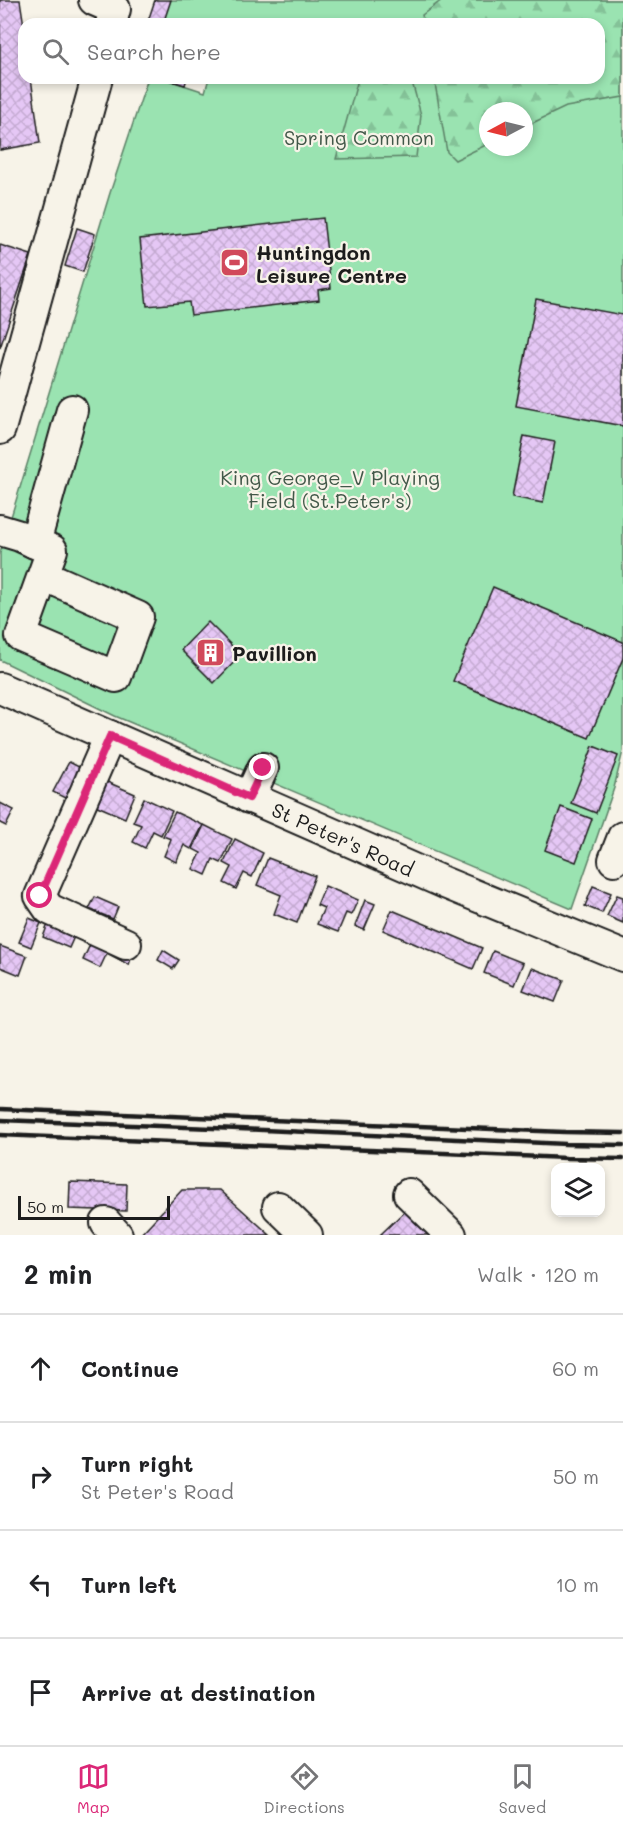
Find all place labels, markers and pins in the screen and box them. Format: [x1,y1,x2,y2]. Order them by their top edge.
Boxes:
place label: Huntingdon Leisure Centre [256,239,407,288]
sports icon: Huntingdon Leisure Centre [219,247,251,279]
building icon: Pavillion [195,637,227,669]
place label: Pavillion [232,640,317,666]

